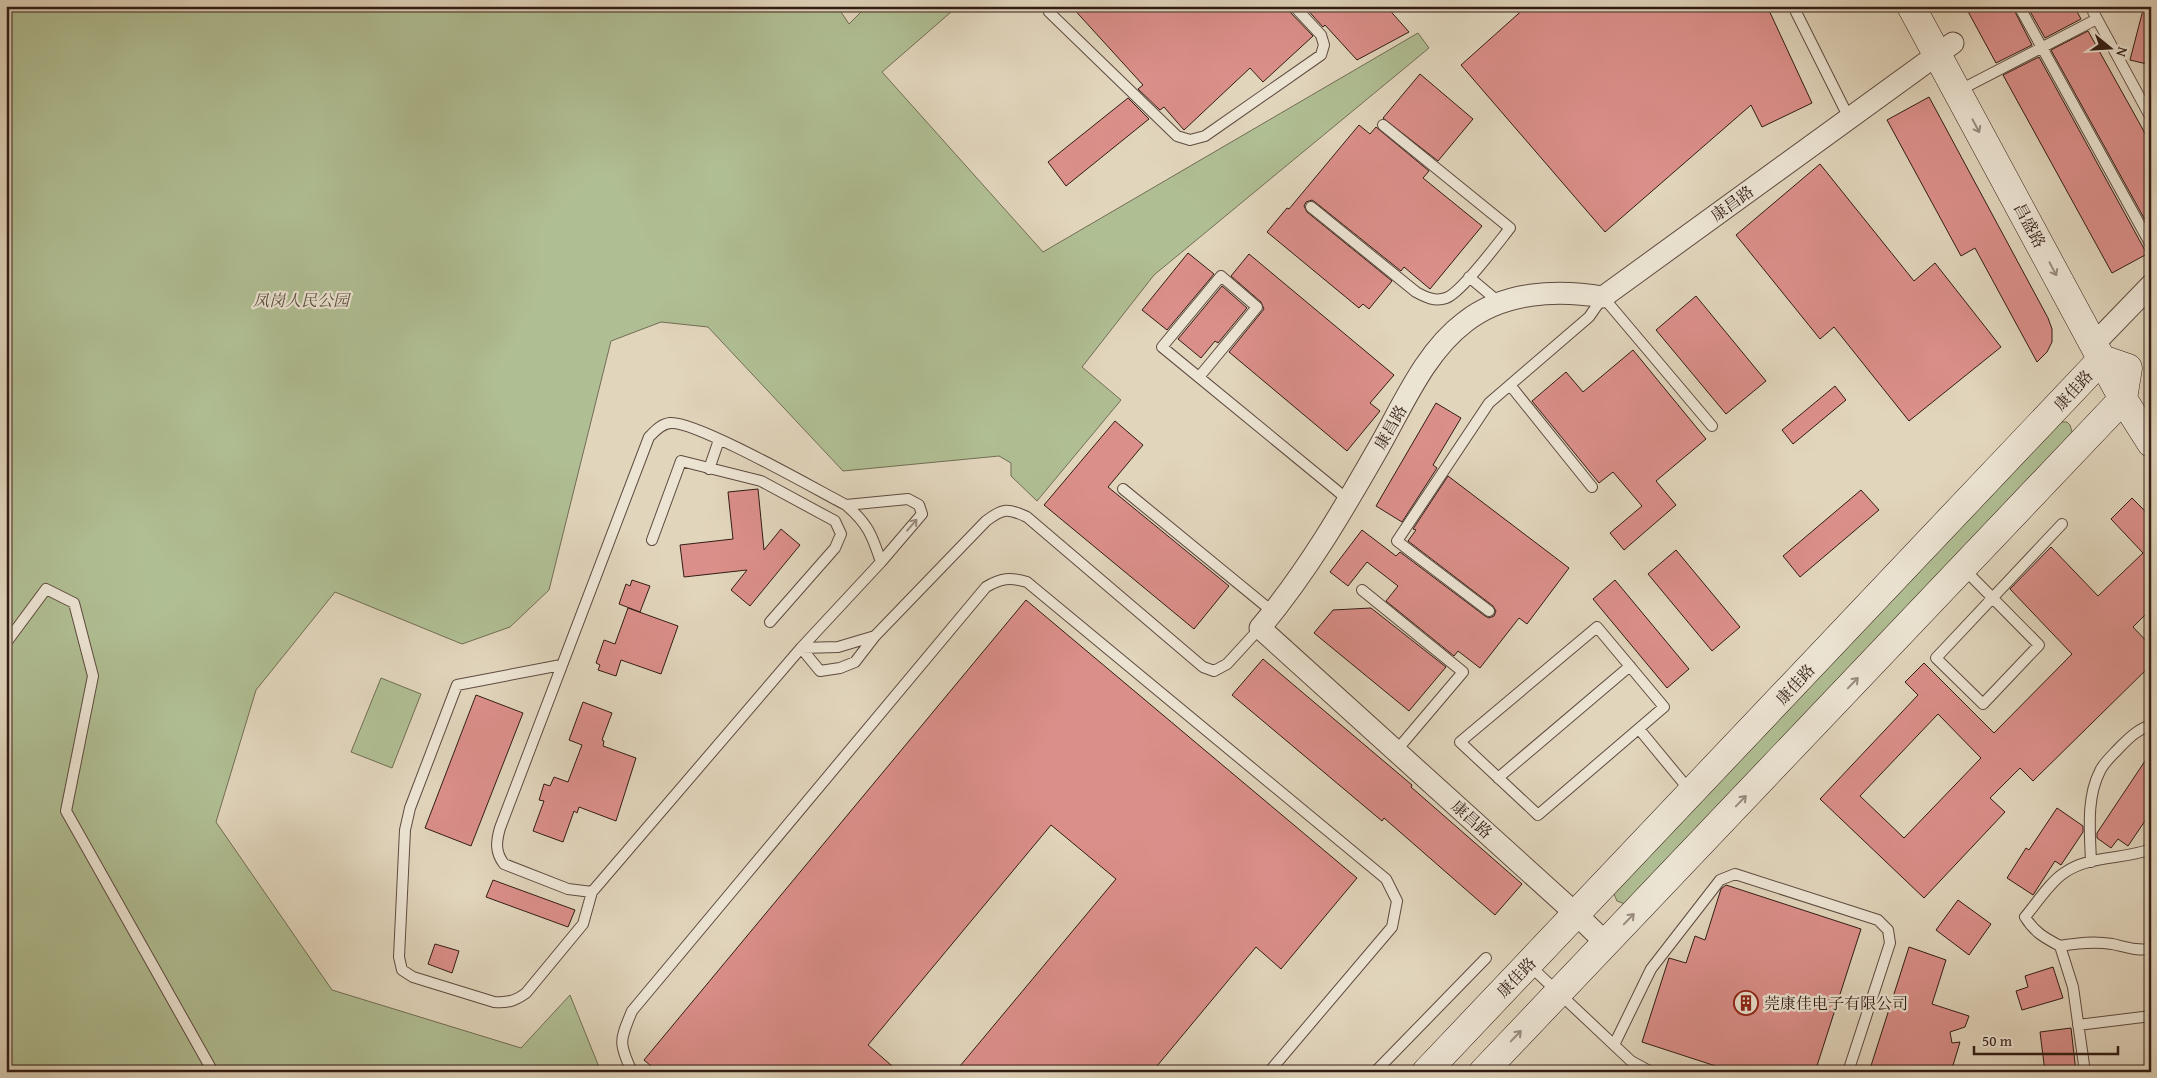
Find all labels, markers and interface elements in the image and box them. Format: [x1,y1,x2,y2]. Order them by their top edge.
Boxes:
north arrow [2084,22,2134,72]
text: N [2111,44,2133,60]
one-way arrow [1972,118,1981,133]
street label: 康昌路 [1706,179,1758,227]
street label: 昌盛路 [2008,198,2052,252]
one-way arrow [2049,261,2059,276]
park label: 凤岗人民公园 [253,288,352,312]
street label: 康佳路 [2048,364,2098,416]
street label: 康昌路 [1368,400,1412,454]
one-way arrow [907,519,918,532]
street label: 康佳路 [1770,658,1820,710]
one-way arrow [1846,678,1858,690]
street label: 康昌路 [1446,794,1498,844]
one-way arrow [1734,795,1747,807]
one-way arrow [1622,913,1635,925]
street label: 康佳路 [1491,951,1541,1003]
building icon: 莞康佳电子有限公司 [1733,990,1759,1016]
place label: 莞康佳电子有限公司 [1764,991,1908,1015]
scale bar [1974,1023,2118,1055]
one-way arrow [1510,1030,1522,1043]
text: 50 m [1982,1030,2013,1051]

